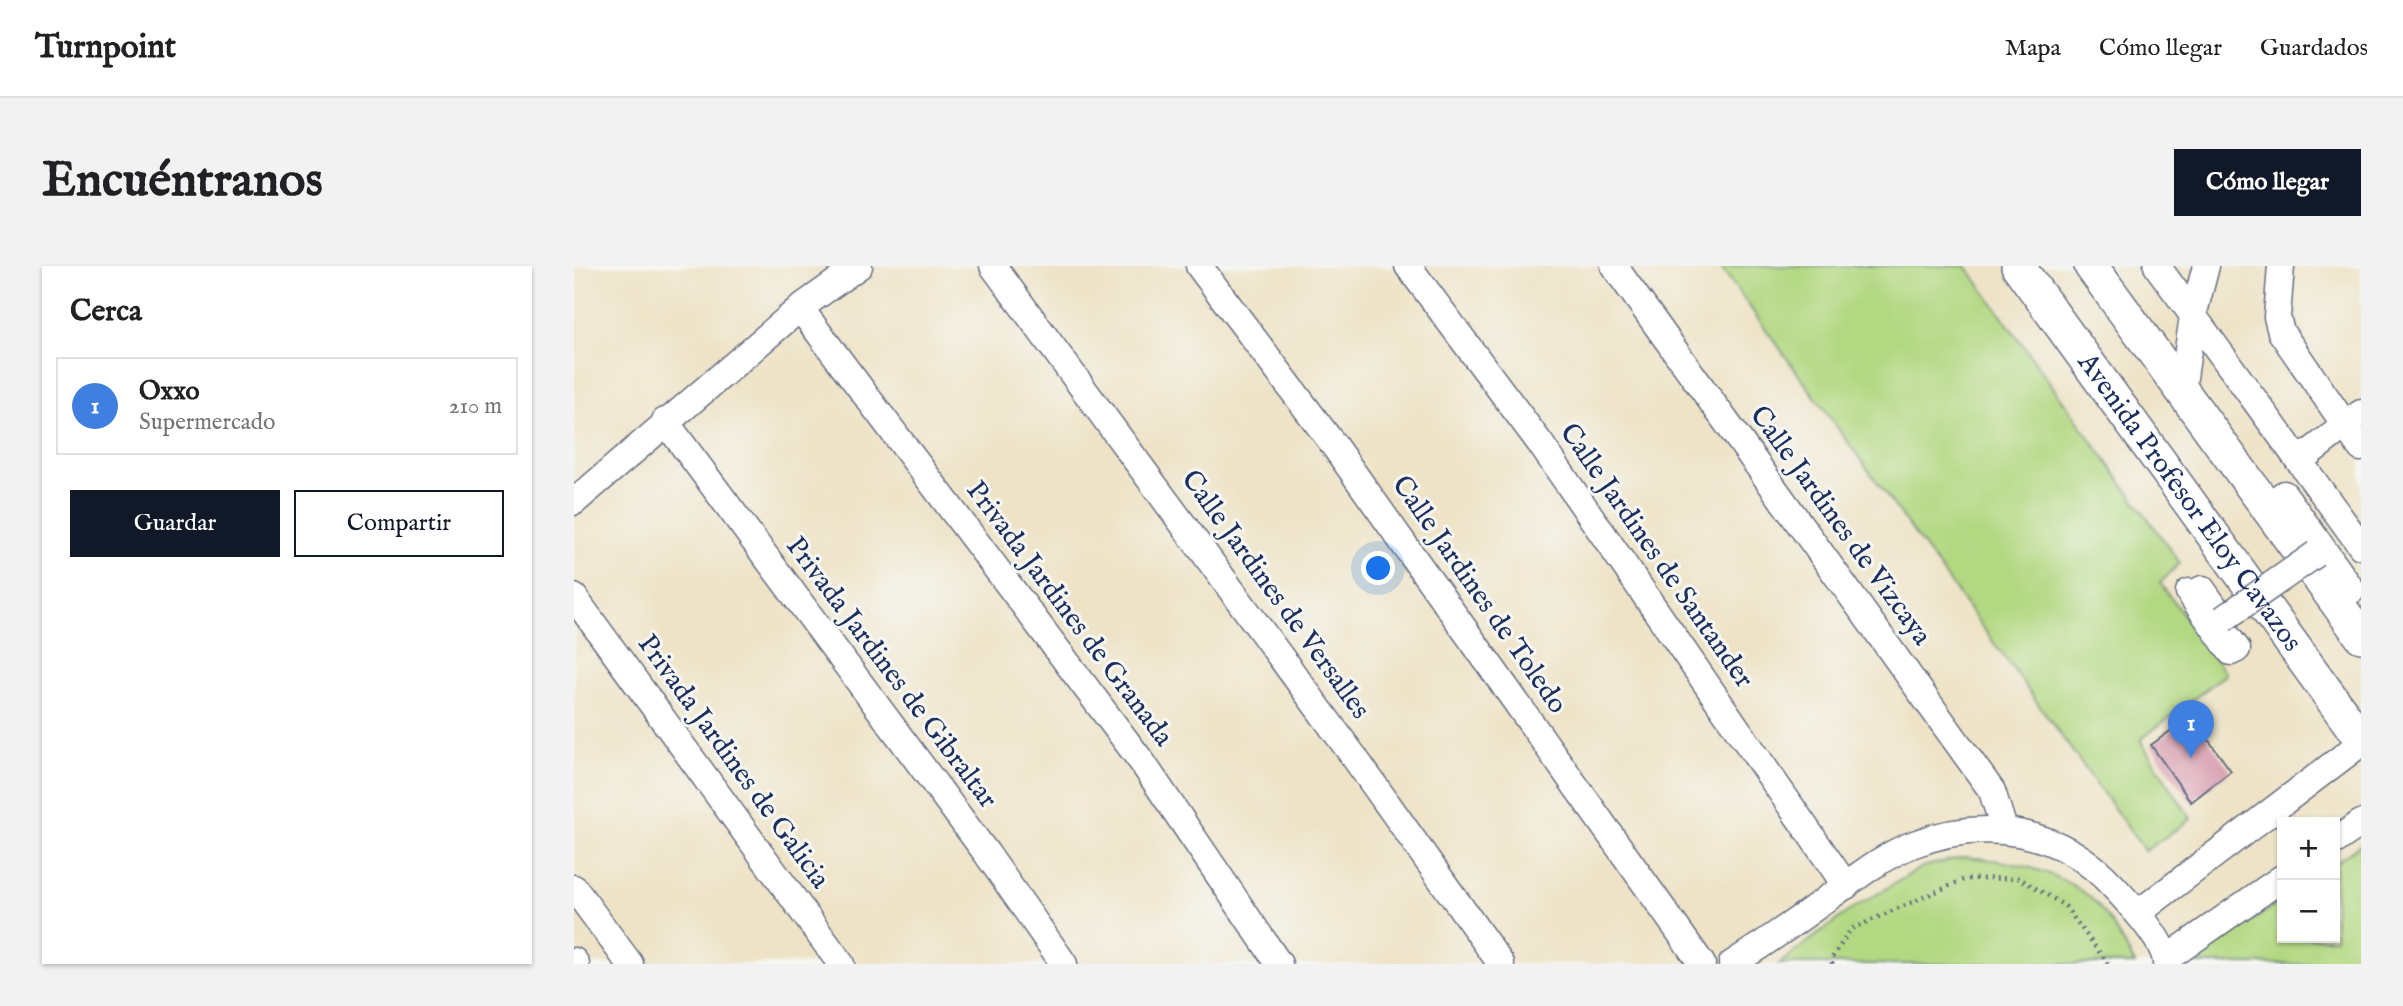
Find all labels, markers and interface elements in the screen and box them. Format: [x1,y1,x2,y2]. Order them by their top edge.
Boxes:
text: Turnpoint [35,27,176,69]
text: Mapa [2005,33,2061,64]
text: Cómo llegar [2099,33,2222,64]
text: Guardados [2260,33,2368,64]
button: Cómo llegar [2174,149,2361,216]
text: Encuéntranos [42,151,323,213]
text: Cerca [70,293,142,331]
street label: Avenida Profesor Eloy Cavazos [2069,345,2309,659]
text: Oxxo [139,375,200,408]
text: 1 [91,392,99,421]
text: 210 m [449,392,502,421]
street label: Calle Jardines de Vizcaya [1741,399,1939,653]
text: Supermercado [139,408,275,437]
street label: Calle Jardines de Santander [1551,417,1761,695]
street label: Calle Jardines de Versalles [1173,464,1377,726]
street label: Calle Jardines de Toledo [1384,469,1574,721]
street label: Privada Jardines de Granada [958,474,1181,754]
button: Guardar [70,490,280,557]
button: Compartir [294,490,504,557]
street label: Privada Jardines de Gibraltar [777,530,1005,816]
your location [1361,551,1395,585]
street label: Privada Jardines de Galicia [629,628,837,897]
pin: 1 [2168,700,2214,758]
map controls [2277,817,2340,943]
button: + [2277,817,2340,880]
button: − [2277,880,2340,943]

